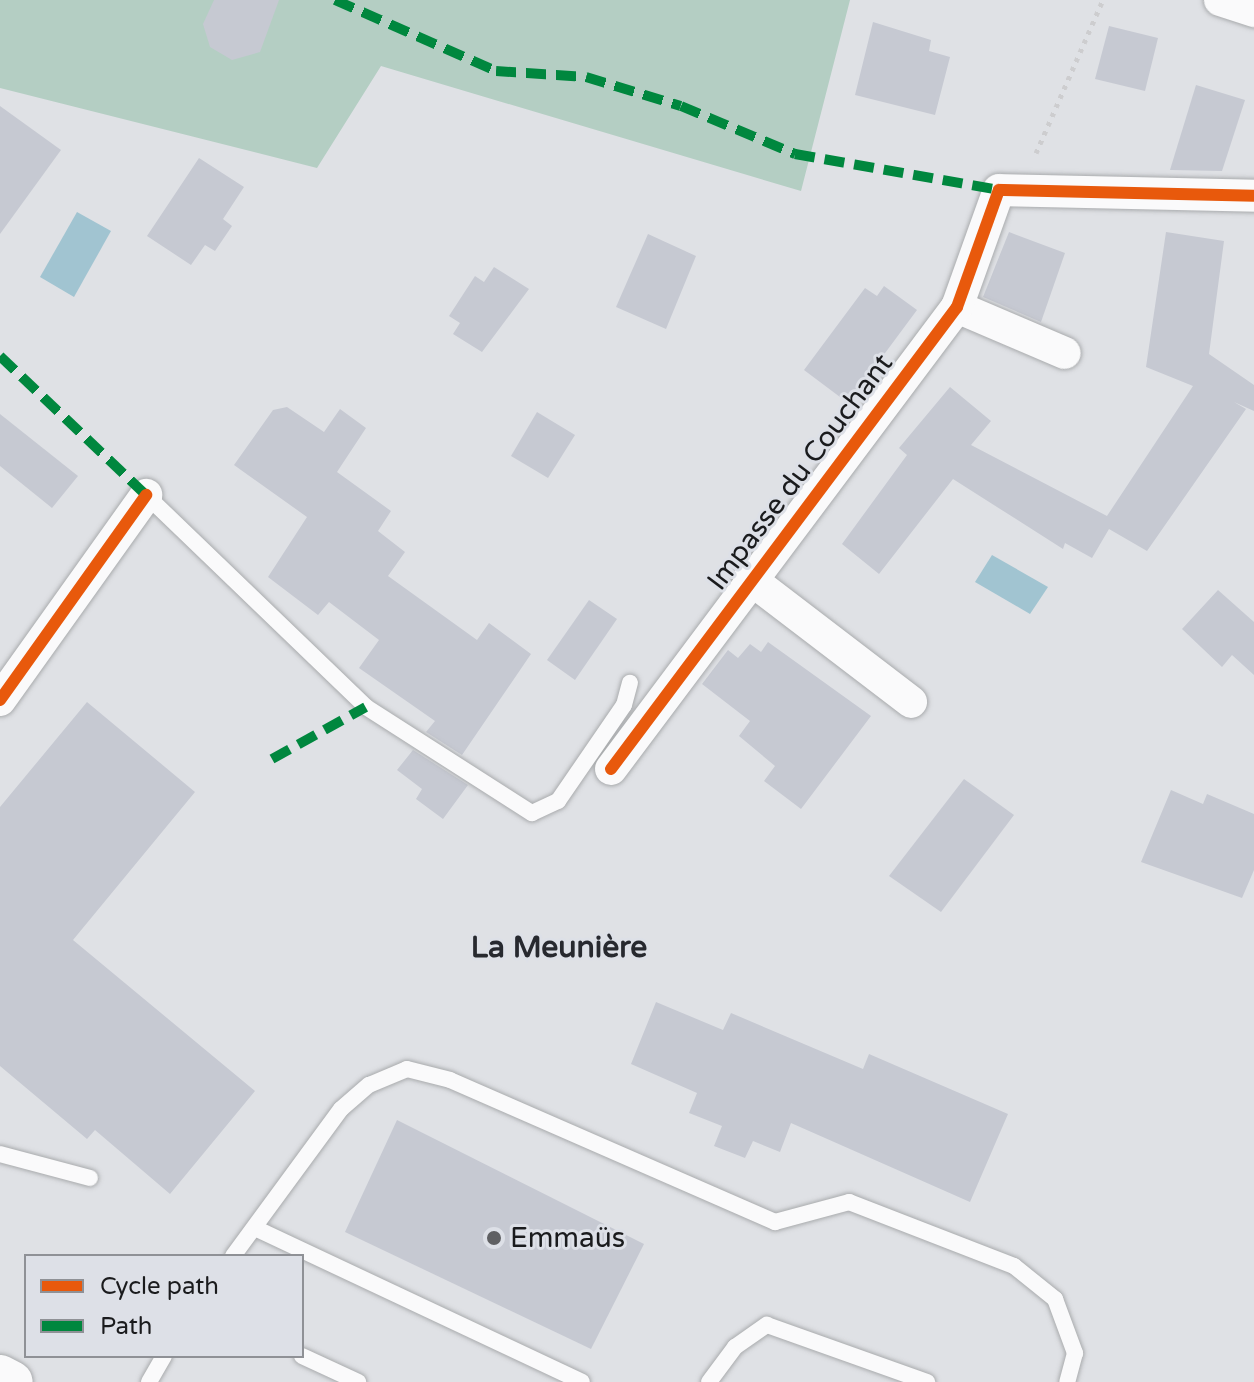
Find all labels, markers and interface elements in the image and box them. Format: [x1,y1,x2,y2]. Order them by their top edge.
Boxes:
street label: Impasse du Couchant [700,347,900,597]
district label: La Meunière [471,930,647,966]
place label: Emmaüs [510,1221,625,1255]
marker: Emmaüs [485,1229,503,1247]
legend [24,1254,304,1358]
text: Cycle path [100,1272,219,1301]
text: Path [100,1312,153,1341]

